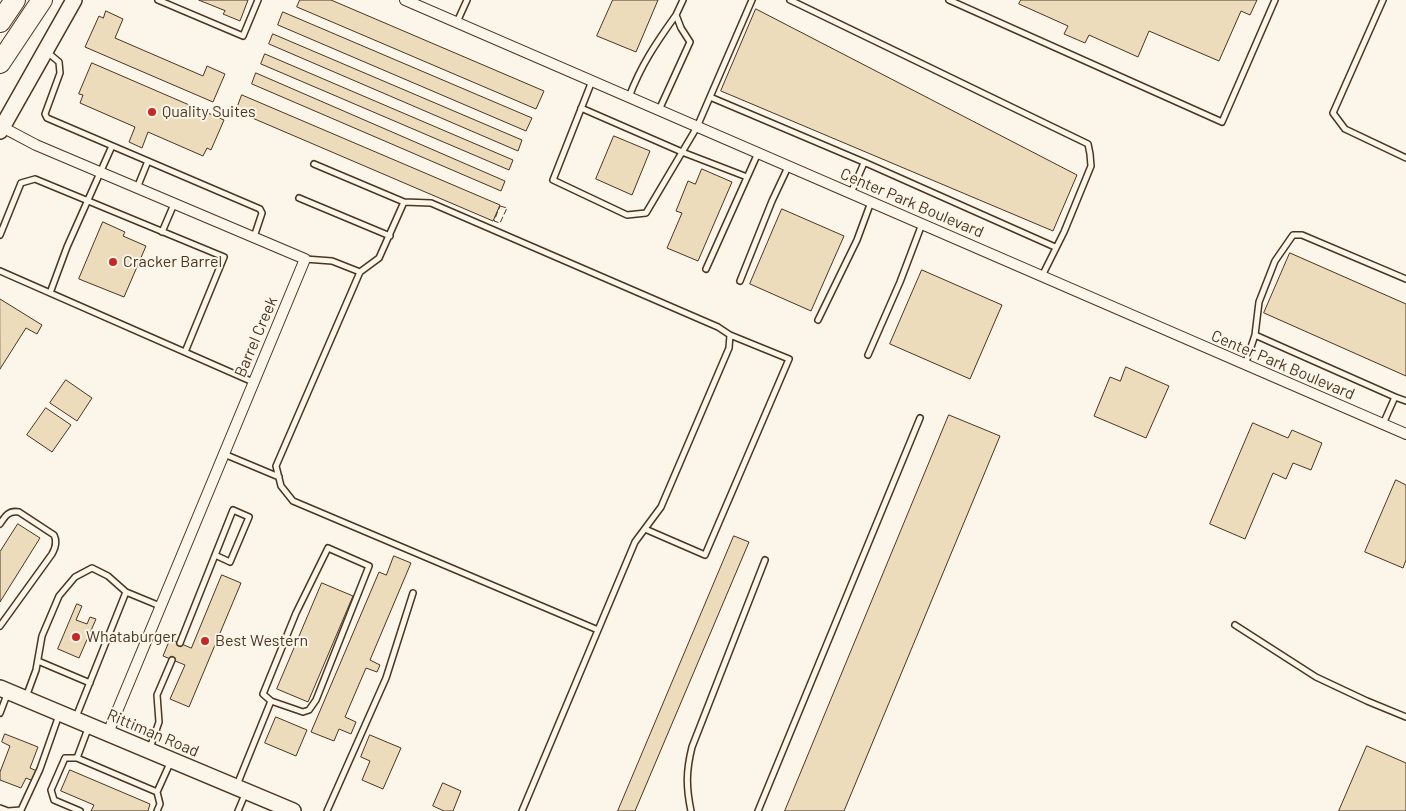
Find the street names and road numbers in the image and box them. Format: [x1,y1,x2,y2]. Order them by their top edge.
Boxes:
street label: Center Park Boulevard [837,164,987,242]
street label: Barrel Creek [230,294,282,380]
street label: Center Park Boulevard [1208,326,1358,404]
street label: Rittiman Road [104,705,202,761]

